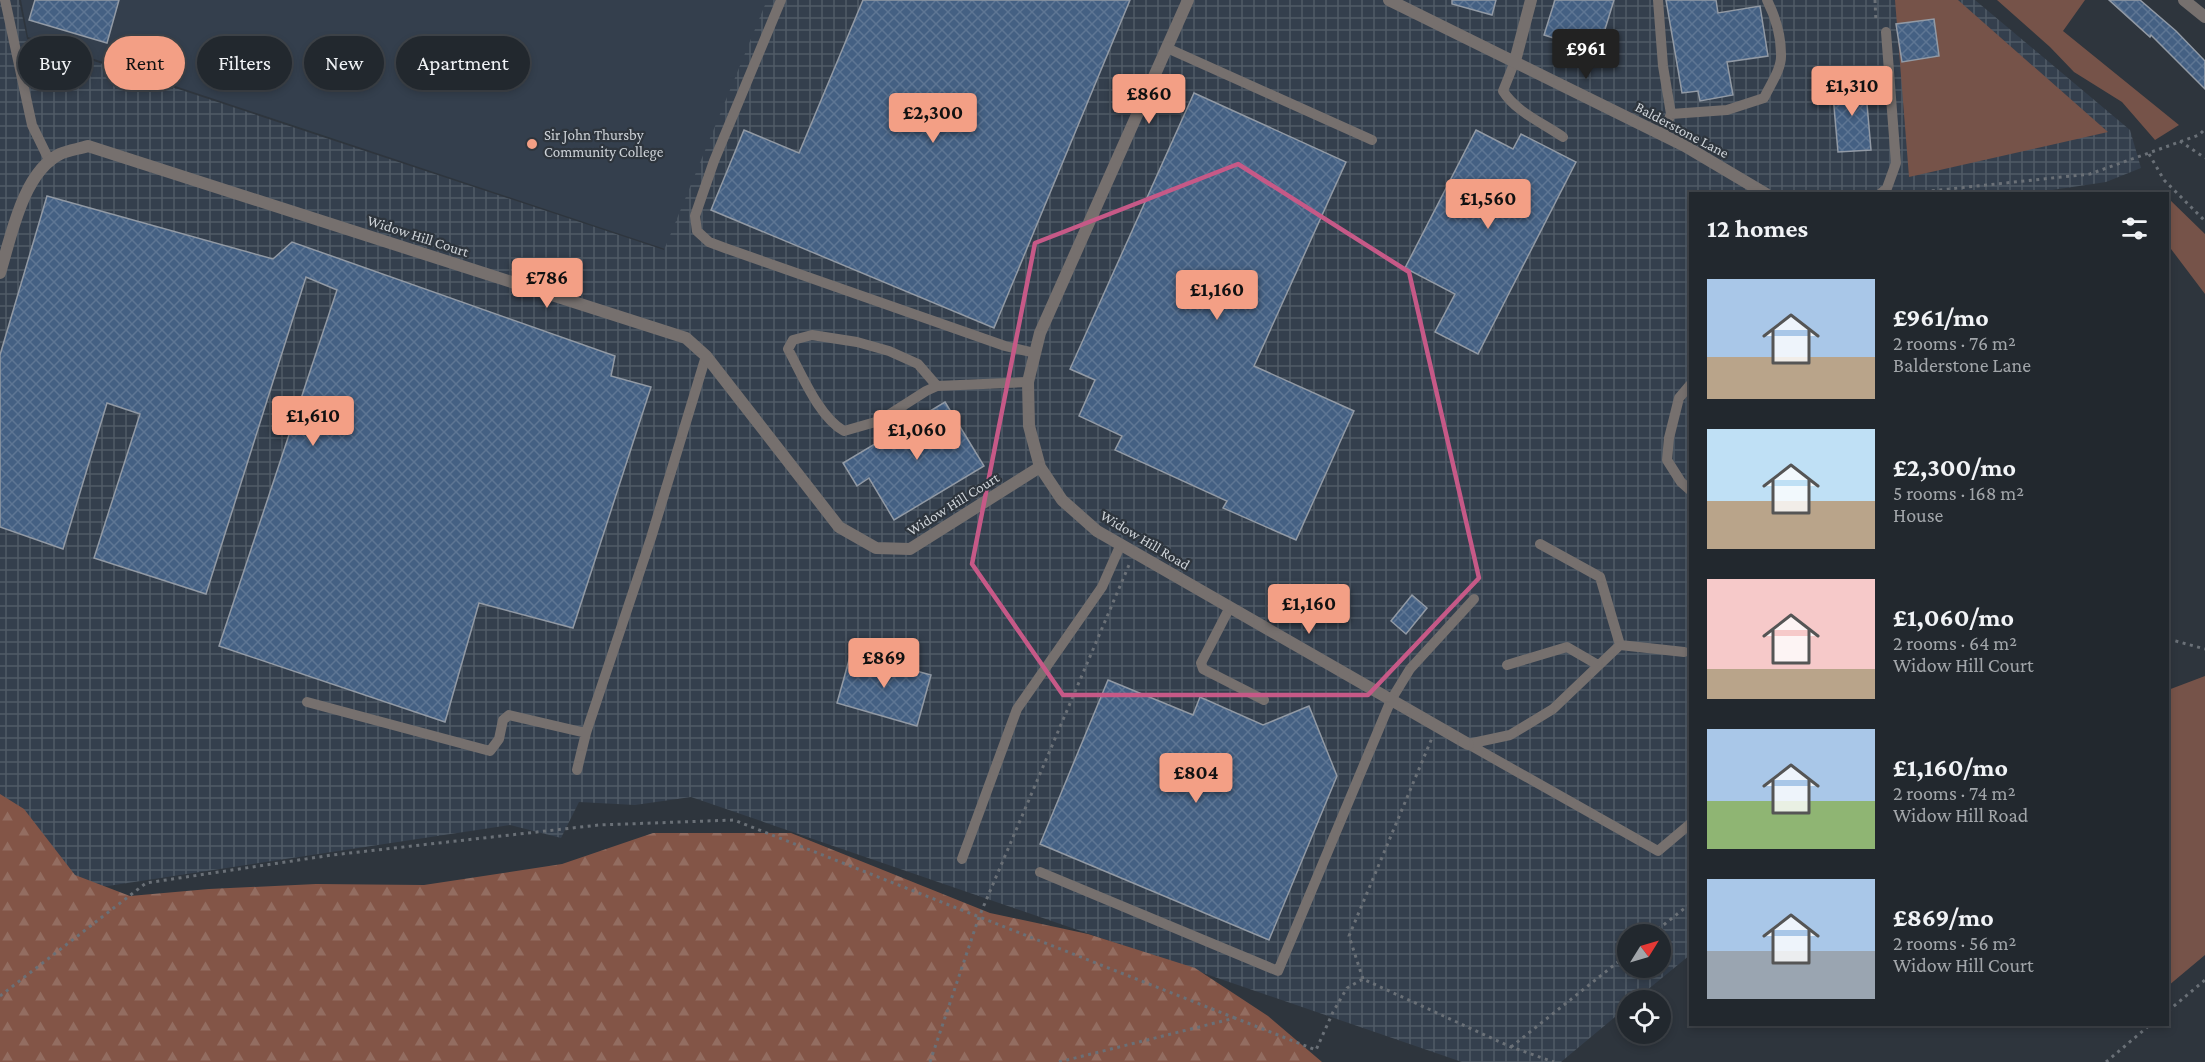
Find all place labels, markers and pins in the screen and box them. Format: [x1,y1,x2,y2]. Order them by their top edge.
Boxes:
pin: £961 [1550,29,1622,80]
pin: £1,310 [1803,66,1901,117]
pin: £860 [1113,74,1185,125]
pin: £2,300 [884,93,982,144]
place label: Sir John Thursby Community College [544,127,664,161]
marker: Sir John Thursby Community College [525,137,539,151]
pin: £1,560 [1439,179,1537,230]
pin: £786 [511,258,583,309]
pin: £1,160 [1168,270,1266,321]
pin: £1,610 [264,396,362,447]
pin: £1,060 [868,410,966,461]
pin: £1,160 [1260,584,1358,635]
pin: £869 [848,638,920,689]
pin: £804 [1160,753,1232,804]

